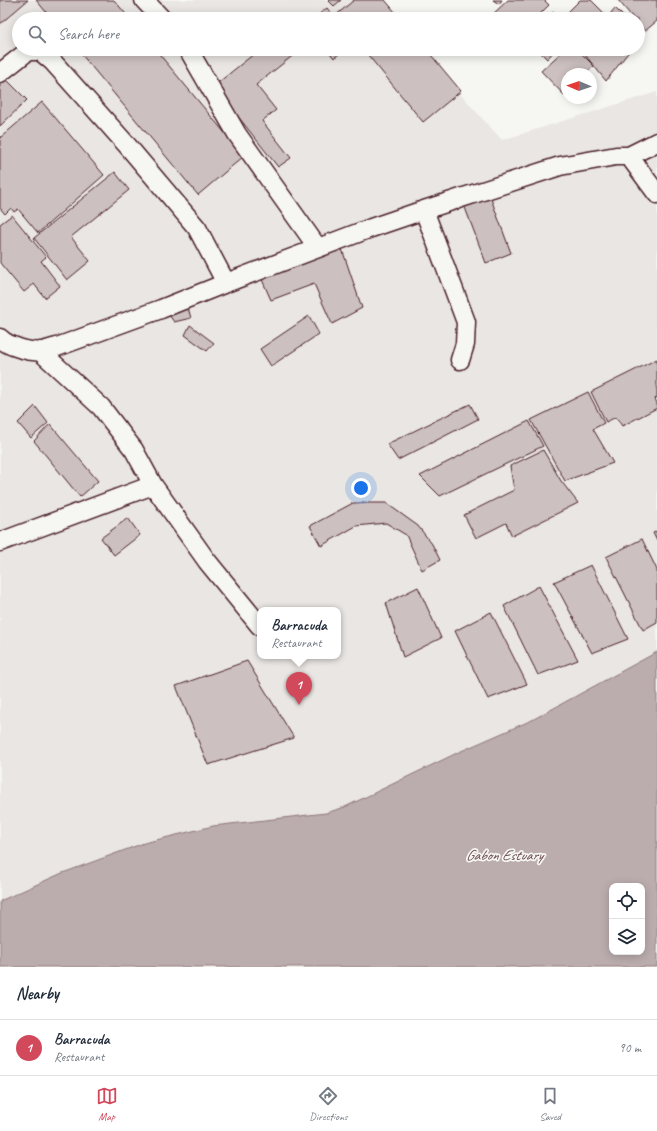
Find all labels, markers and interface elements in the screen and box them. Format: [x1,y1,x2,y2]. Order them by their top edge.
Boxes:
search box [12,12,645,56]
icon: search [26,23,48,45]
text: Search here [58,25,119,44]
north arrow [561,68,597,104]
your location [351,478,371,498]
popup [257,607,341,659]
text: Barracuda [271,616,327,635]
text: Restaurant [271,635,322,651]
pin: 1 [286,672,312,705]
water label: Gabon Estuary [466,846,545,865]
map controls [609,883,645,955]
button: locate [609,883,645,919]
button: layers [609,919,645,955]
text: Nearby [16,983,59,1004]
text: Barracuda [54,1030,110,1049]
text: 1 [26,1040,32,1056]
text: 90 m [619,1040,641,1056]
text: Restaurant [54,1049,104,1065]
tab: Map [96,1085,118,1123]
tab: Directions [309,1085,348,1123]
tab: Saved [539,1085,561,1123]

